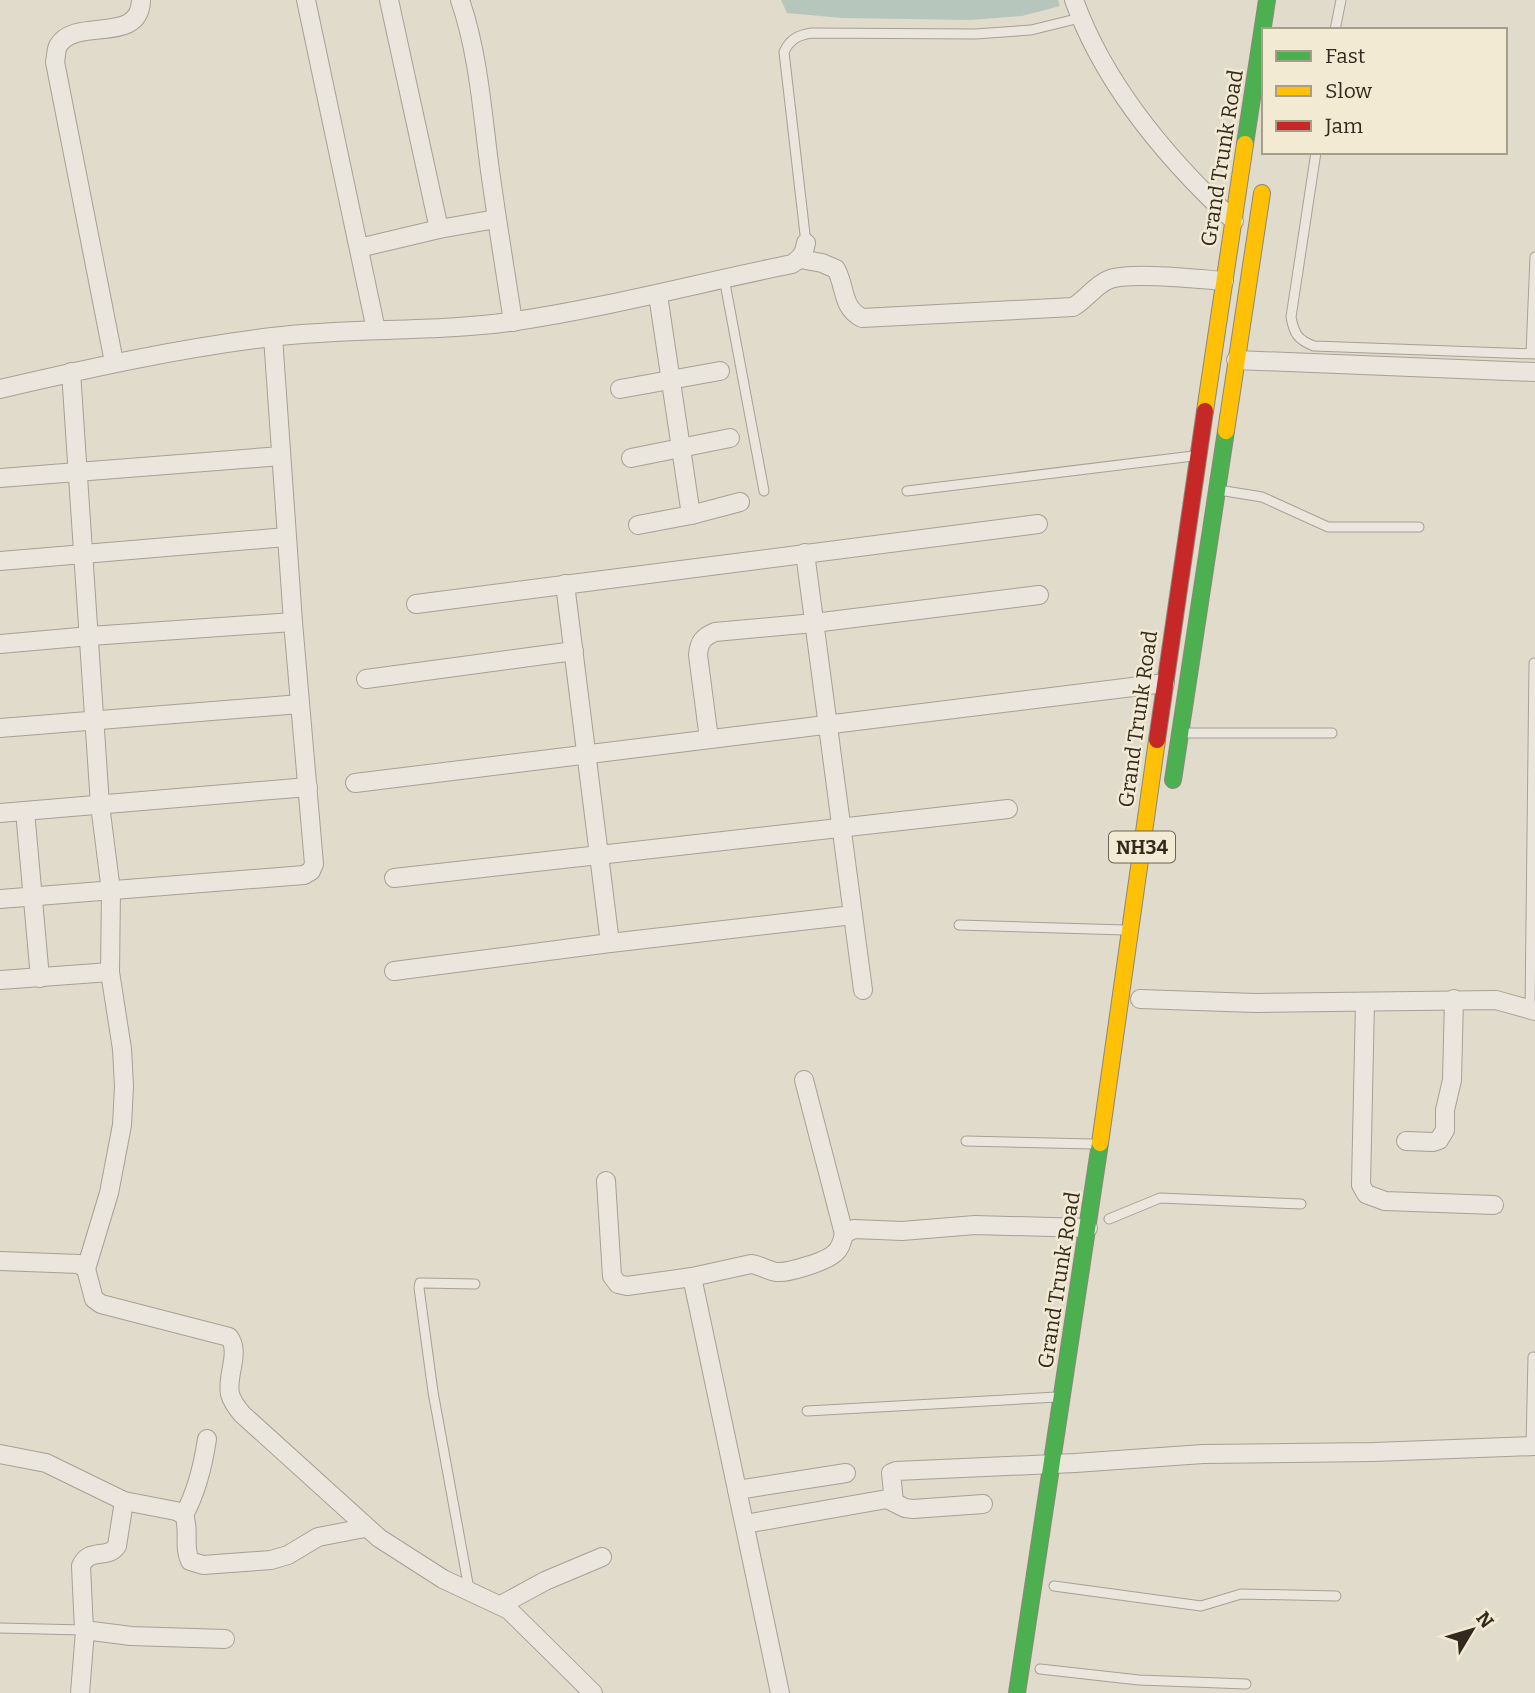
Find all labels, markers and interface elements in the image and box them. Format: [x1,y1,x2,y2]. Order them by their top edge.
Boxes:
legend [1262,28,1507,154]
text: Fast [1325,43,1366,69]
street label: Grand Trunk Road [1195,68,1249,248]
text: Slow [1325,78,1372,104]
text: Jam [1324,113,1363,139]
street label: Grand Trunk Road [1113,629,1163,809]
road number: NH34 [1109,832,1175,862]
street label: Grand Trunk Road [1032,1190,1086,1370]
north arrow [1437,1595,1507,1665]
text: N [1471,1607,1499,1633]

